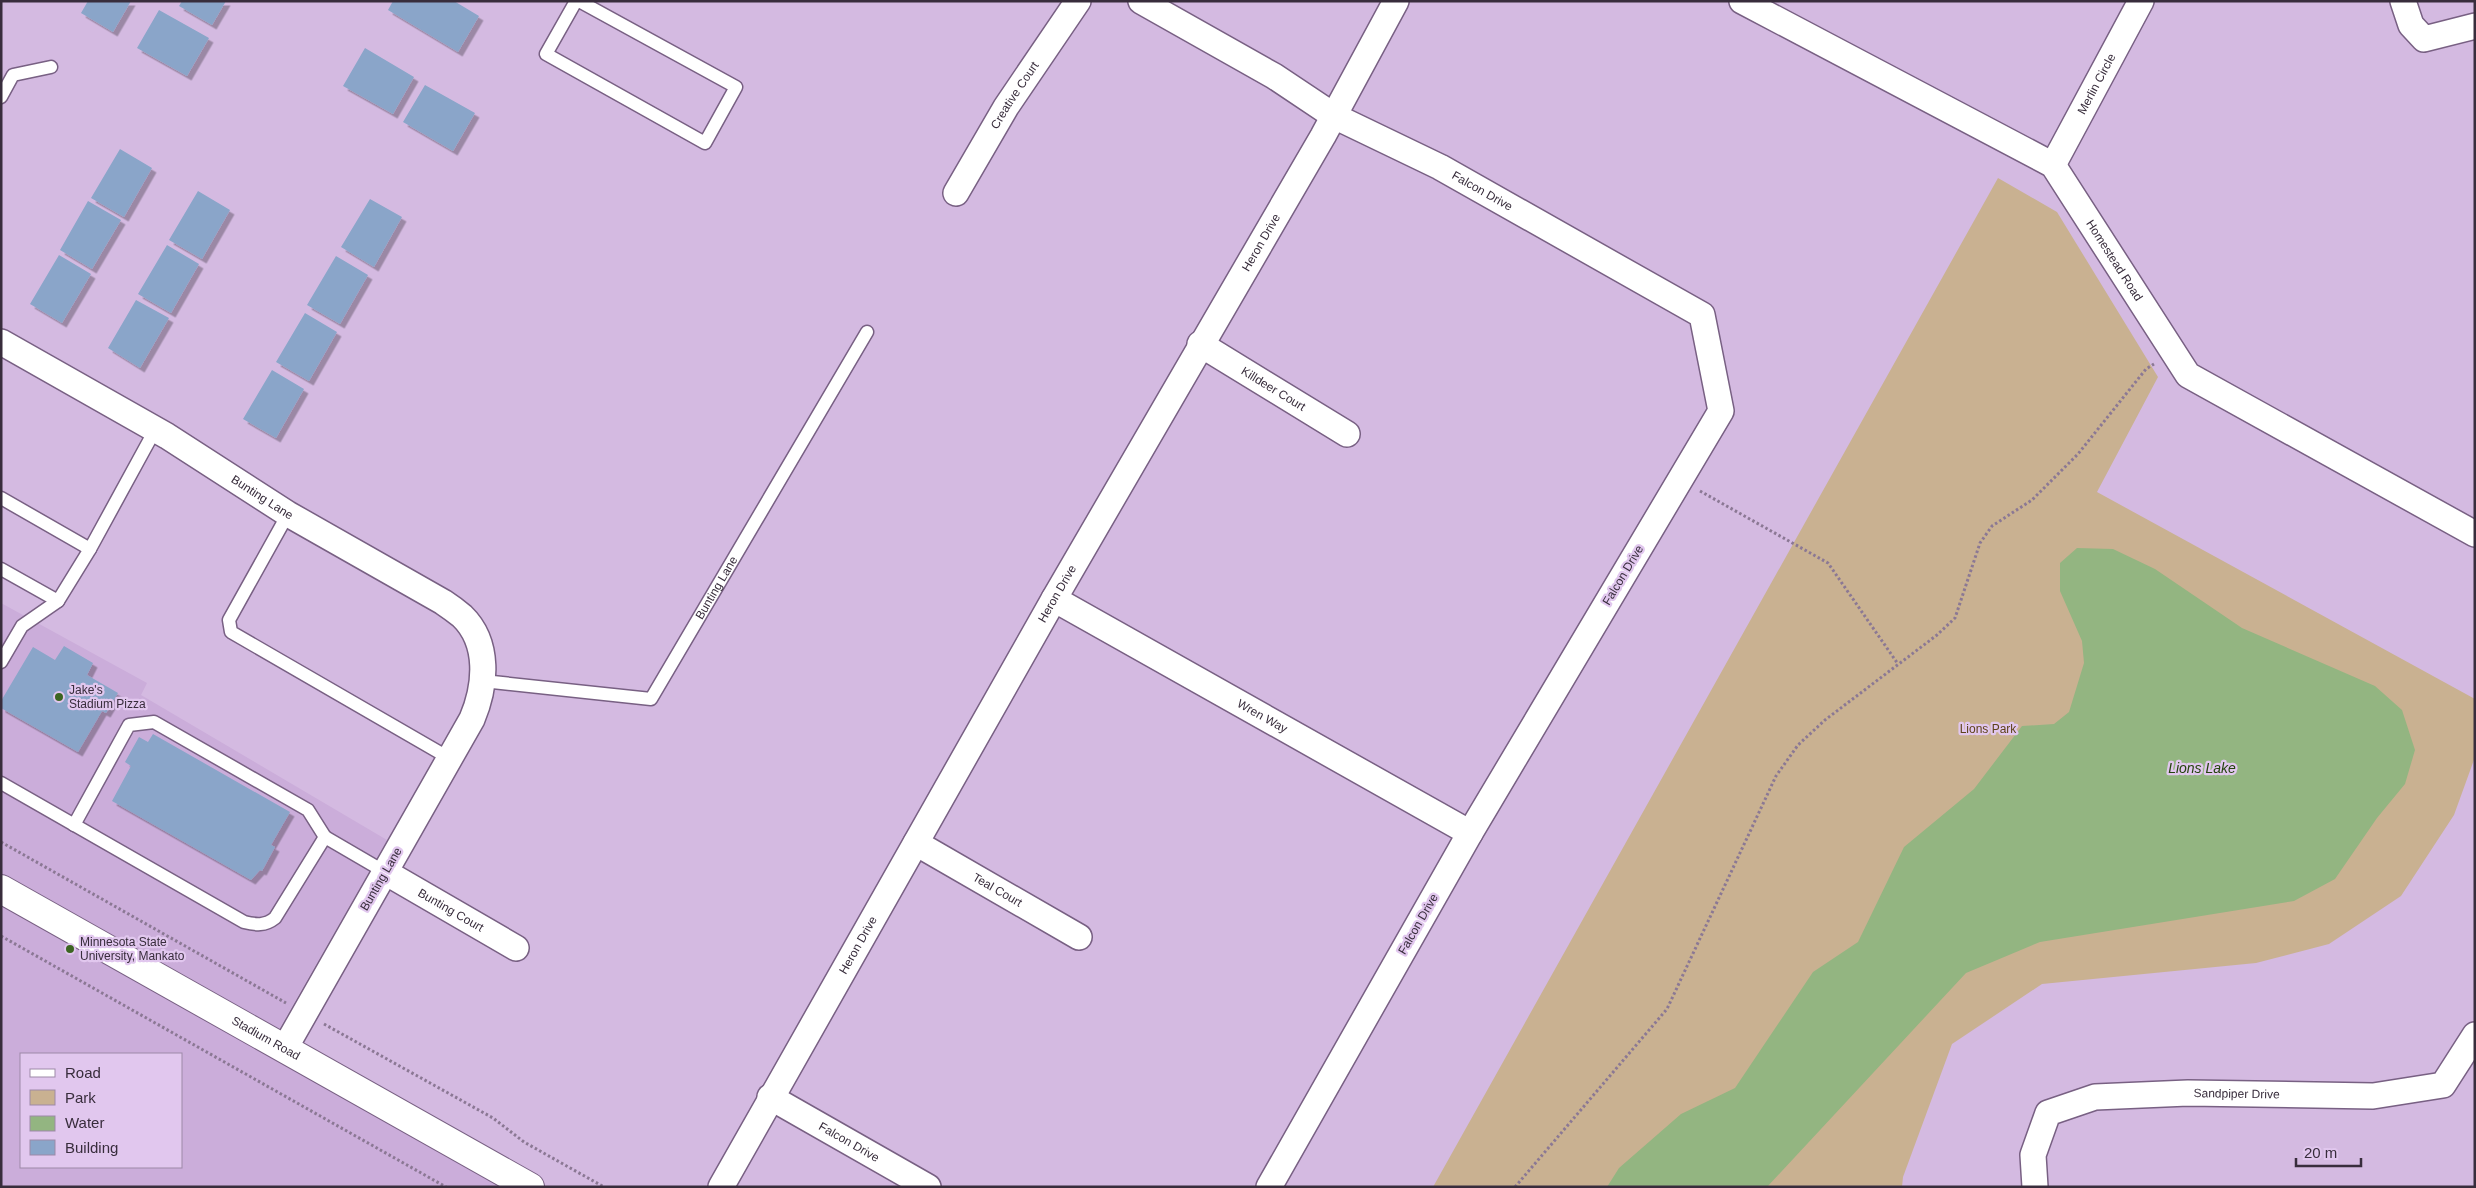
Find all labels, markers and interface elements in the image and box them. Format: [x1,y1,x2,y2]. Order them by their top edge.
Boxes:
street label: Merlin Circle [2075,51,2119,117]
street label: Creative Court [988,58,1042,131]
street label: Falcon Drive [1449,168,1515,214]
street label: Heron Drive [1239,211,1283,274]
street label: Homestead Road [2083,217,2146,304]
street label: Killdeer Court [1239,364,1309,414]
street label: Bunting Lane [229,472,296,523]
street label: Falcon Drive [1600,542,1647,607]
street label: Bunting Lane [692,553,741,622]
street label: Heron Drive [1035,562,1079,625]
place label: Jake's Stadium Pizza [69,683,146,711]
marker: Jake's Stadium Pizza [53,691,65,703]
street label: Wren Way [1235,696,1290,736]
park label: Lions Park [1960,722,2017,736]
water label: Lions Lake [2168,760,2236,776]
street label: Bunting Lane [357,845,405,913]
street label: Teal Court [970,870,1025,910]
street label: Bunting Court [415,886,487,935]
street label: Falcon Drive [1395,891,1441,957]
street label: Heron Drive [836,913,880,976]
place label: Minnesota State University, Mankato [80,935,185,963]
marker: Minnesota State University, Mankato [64,943,76,955]
street label: Stadium Road [229,1013,302,1063]
legend [20,1053,182,1168]
text: Road [65,1064,101,1081]
street label: Sandpiper Drive [2193,1086,2280,1101]
text: Park [65,1089,96,1106]
text: Water [65,1114,104,1131]
street label: Falcon Drive [816,1119,882,1165]
scale bar [2296,1136,2361,1168]
text: Building [65,1139,118,1156]
text: 20 m [2304,1144,2337,1161]

